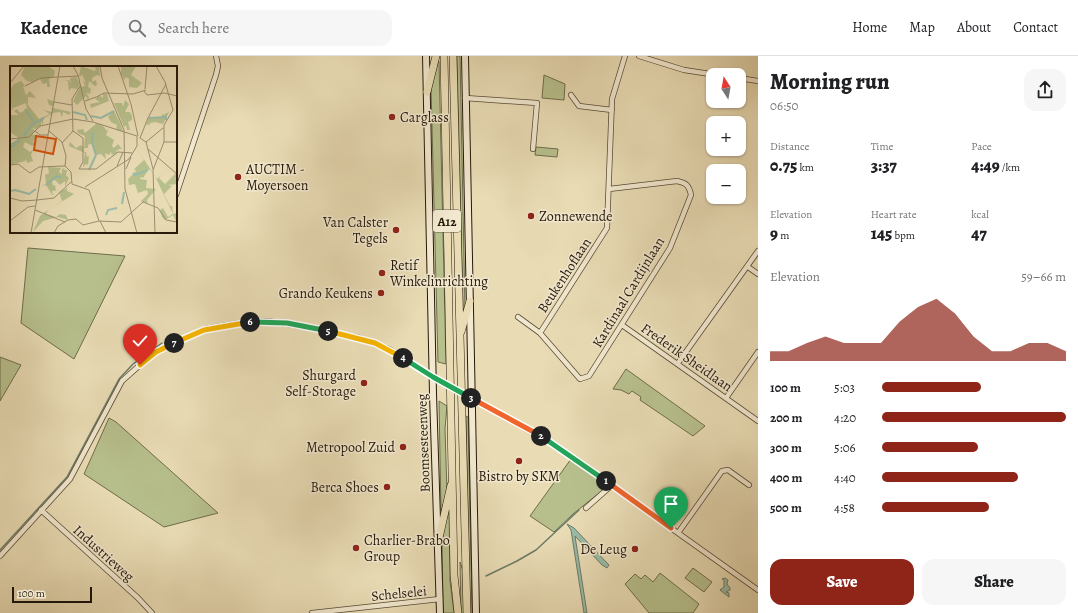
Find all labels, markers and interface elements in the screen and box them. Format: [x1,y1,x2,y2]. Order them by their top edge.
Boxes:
search box [112,10,392,46]
text: Kadence [20,15,88,41]
icon: search [126,17,148,39]
text: Search here [158,18,229,38]
text: Home [852,18,887,37]
text: Map [909,18,935,37]
text: About [957,18,991,37]
text: Contact [1013,18,1058,37]
inset map [10,66,177,233]
text: Morning run [770,67,890,97]
north arrow [706,68,746,108]
map controls [706,68,746,204]
button: share [1024,69,1066,111]
text: 06:50 [770,97,799,114]
place label: Carglass [400,108,449,127]
marker: Carglass [387,112,397,122]
button: + [706,116,746,156]
text: Distance [770,139,809,154]
text: Time [871,139,894,154]
text: Pace [971,139,992,154]
text: 0.75 [770,154,797,177]
text: 3:37 [871,154,897,177]
text: 4:49 [971,154,1000,177]
place label: AUCTIM - Moyersoen [245,160,309,195]
text: km [797,160,814,175]
text: /km [1000,160,1020,175]
button: − [706,164,746,204]
marker: AUCTIM - Moyersoen [233,172,243,182]
place label: Zonnewende [539,207,613,226]
text: Elevation [770,207,812,222]
text: Heart rate [871,207,917,222]
text: kcal [971,207,989,222]
road number: A12 [433,210,461,232]
marker: Zonnewende [526,211,536,221]
place label: Van Calster Tegels [322,213,389,248]
text: 9 [770,222,778,245]
text: 145 [871,222,892,245]
text: 47 [971,222,987,245]
marker: Van Calster Tegels [391,225,401,235]
text: m [778,228,789,243]
text: bpm [892,228,915,243]
street label: Kardinaal Cardijnlaan [588,233,669,351]
street label: Beukenhoflaan [533,234,596,316]
place label: Retif Winkelinrichting [389,256,488,291]
marker: Retif Winkelinrichting [377,268,387,278]
text: Elevation [770,268,820,285]
text: 59–66 m [1021,268,1066,285]
place label: Grando Keukens [279,284,373,303]
marker: Grando Keukens [376,288,386,298]
pin: 6 [240,312,260,332]
text: 6 [247,314,253,329]
street label: Frederik Sheidlaan [637,319,737,396]
pin: 5 [318,321,338,341]
text: 5 [326,323,330,338]
pin [123,324,157,365]
icon: check [129,330,151,352]
pin: 7 [164,333,184,353]
text: 7 [172,335,176,350]
pin: 4 [393,348,413,368]
text: 4 [400,350,406,365]
place label: Shurgard Self-Storage [285,366,356,401]
marker: Shurgard Self-Storage [359,378,369,388]
text: 100 m [770,379,801,396]
text: 5:03 [834,379,855,396]
pin: 3 [461,388,481,408]
text: 3 [469,390,473,405]
street label: Boomsesteenweg [412,393,435,493]
text: 200 m [770,409,803,426]
text: 4:20 [834,409,856,426]
pin: 2 [531,426,551,446]
text: 2 [538,428,544,443]
place label: Metropool Zuid [306,438,395,457]
text: 300 m [770,439,802,456]
text: 5:06 [834,439,856,456]
marker: Metropool Zuid [398,442,408,452]
marker: Bistro by SKM [514,456,524,466]
place label: Bistro by SKM [478,467,560,486]
text: 400 m [770,469,802,486]
text: 4:40 [834,469,856,486]
pin: 1 [596,471,616,491]
text: 1 [604,473,608,488]
place label: Berca Shoes [311,478,379,497]
marker: Berca Shoes [382,482,392,492]
pin [654,487,688,528]
icon: arrive [660,493,682,515]
text: 500 m [770,499,802,516]
text: 4:58 [834,499,855,516]
street label: Industrieweg [69,521,138,586]
place label: Charlier-Brabo Group [364,531,450,566]
place label: De Leug [580,540,627,559]
marker: Charlier-Brabo Group [351,543,361,553]
marker: De Leug [630,544,640,554]
button: Save [770,559,914,605]
button: Share [922,559,1066,605]
street label: Schelselei [370,581,428,606]
scale bar [12,585,92,604]
text: 100 m [18,586,45,601]

